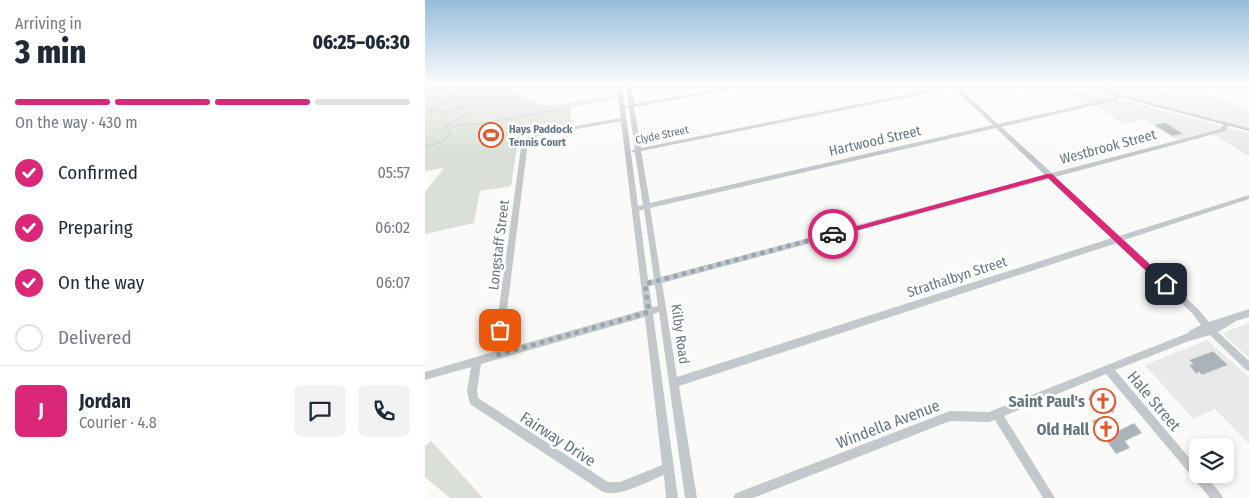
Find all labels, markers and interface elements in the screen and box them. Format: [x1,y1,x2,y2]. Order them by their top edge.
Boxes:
text: Arriving in [15,14,82,33]
text: 06:25–06:30 [312,31,410,54]
text: 3 min [15,33,86,71]
text: On the way · 430 m [15,113,138,132]
sports icon: Hays Paddock Tennis Court [478,122,504,148]
street label: Hartwood Street [827,122,923,160]
place label: Hays Paddock Tennis Court [509,123,573,149]
street label: Clyde Street [634,123,690,147]
street label: Westbrook Street [1058,126,1158,168]
icon: check [15,159,43,187]
text: Confirmed [58,161,138,184]
text: 05:57 [377,163,410,182]
street label: Longstaff Street [485,199,513,291]
courier [808,209,858,259]
icon: check [15,214,43,242]
text: Preparing [58,216,133,239]
text: 06:02 [375,218,410,237]
icon: car [819,220,847,248]
street label: Strathalbyn Street [905,253,1009,301]
pin [1145,263,1187,305]
icon: check [15,269,43,297]
icon: home [1152,270,1180,298]
text: On the way [58,271,144,294]
text: 06:07 [376,273,410,292]
street label: Kilby Road [667,303,693,365]
pin [479,309,521,351]
icon: bag [486,316,514,344]
text: Delivered [58,326,132,349]
street label: Hale Street [1123,367,1185,435]
button: chat [294,385,346,437]
button: phone [358,385,410,437]
church icon: Saint Paul's [1090,388,1116,414]
text: Jordan [79,390,131,413]
place label: Saint Paul's [1008,392,1085,411]
street label: Windella Avenue [834,396,942,452]
text: J [38,399,44,422]
street label: Fairway Drive [517,408,599,470]
text: Courier · 4.8 [79,413,157,432]
church icon: Old Hall [1093,416,1119,442]
place label: Old Hall [1036,420,1090,439]
map controls [1189,438,1234,483]
button: layers [1189,438,1234,483]

